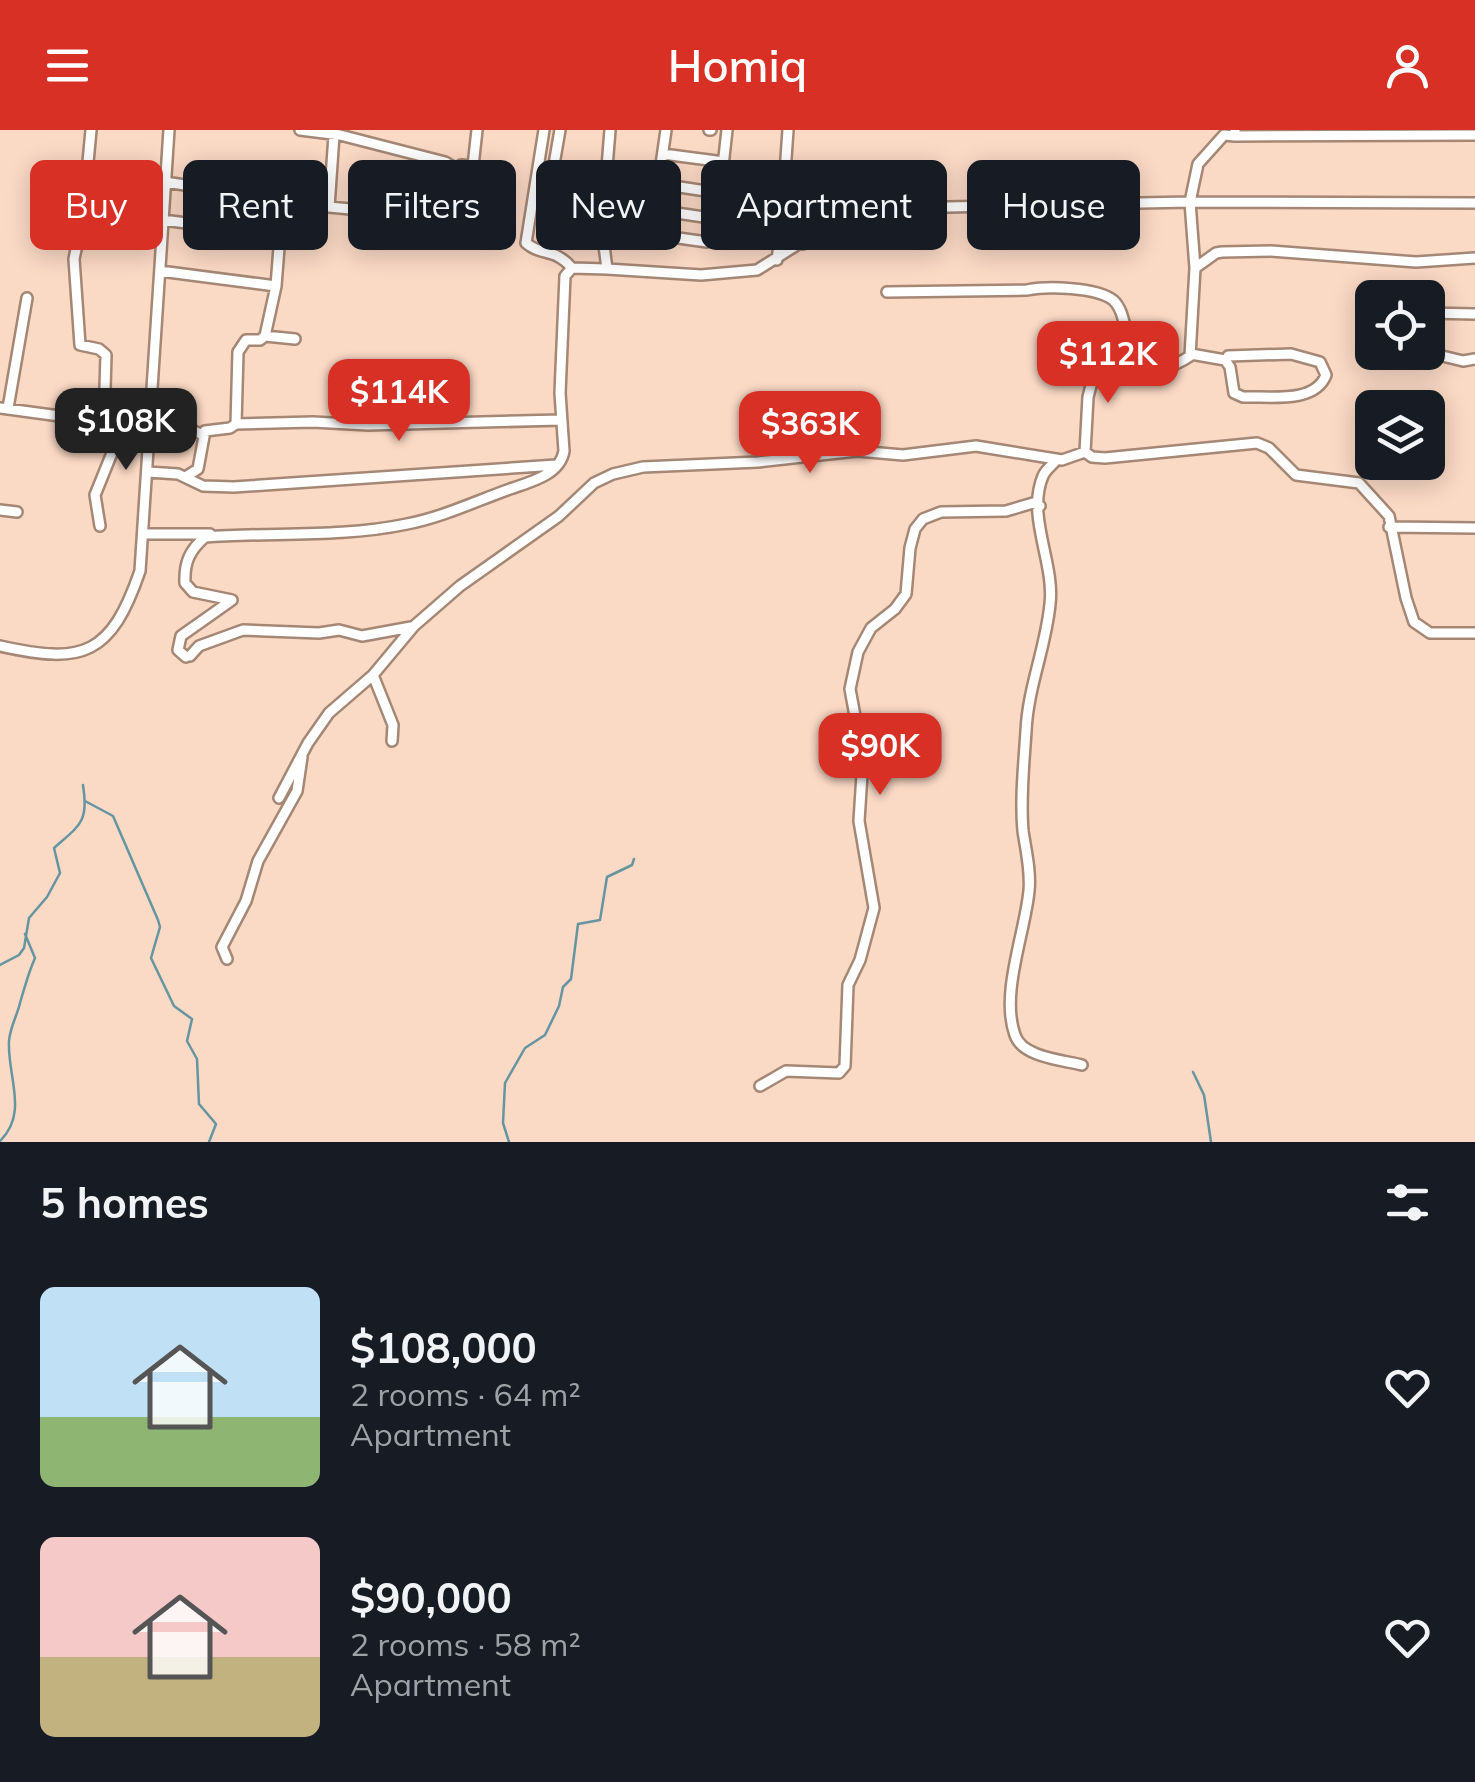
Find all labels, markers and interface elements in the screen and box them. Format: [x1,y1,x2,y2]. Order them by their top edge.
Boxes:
text: Homiq [668,37,807,93]
icon: menu [40,38,95,93]
icon: person [1380,38,1435,93]
chip: Buy [30,160,163,250]
chip: Rent [183,160,328,250]
chip: Filters [348,160,516,250]
chip: New [536,160,681,250]
chip: Apartment [701,160,947,250]
chip: House [967,160,1140,250]
map controls [1355,280,1445,480]
button: locate [1355,280,1445,370]
pin: $112K [1038,321,1178,406]
text: $112K [1059,333,1157,373]
pin: $114K [329,359,469,444]
text: $114K [350,371,448,411]
pin: $108K [56,388,196,473]
button: layers [1355,390,1445,480]
pin: $363K [740,391,880,476]
text: $108K [77,400,175,440]
text: $363K [761,403,859,443]
pin: $90K [821,713,939,798]
text: $90K [841,725,919,765]
icon: filters [1380,1175,1435,1230]
text: 5 homes [40,1176,209,1229]
text: $108,000 [350,1321,537,1374]
icon: home [120,1327,240,1447]
icon: heart [1380,1360,1435,1415]
text: 2 rooms · 64 m² [350,1374,581,1414]
text: Apartment [350,1414,511,1454]
text: $90,000 [350,1571,512,1624]
icon: home [120,1577,240,1697]
icon: heart [1380,1610,1435,1665]
text: 2 rooms · 58 m² [350,1624,581,1664]
text: Apartment [350,1664,511,1704]

